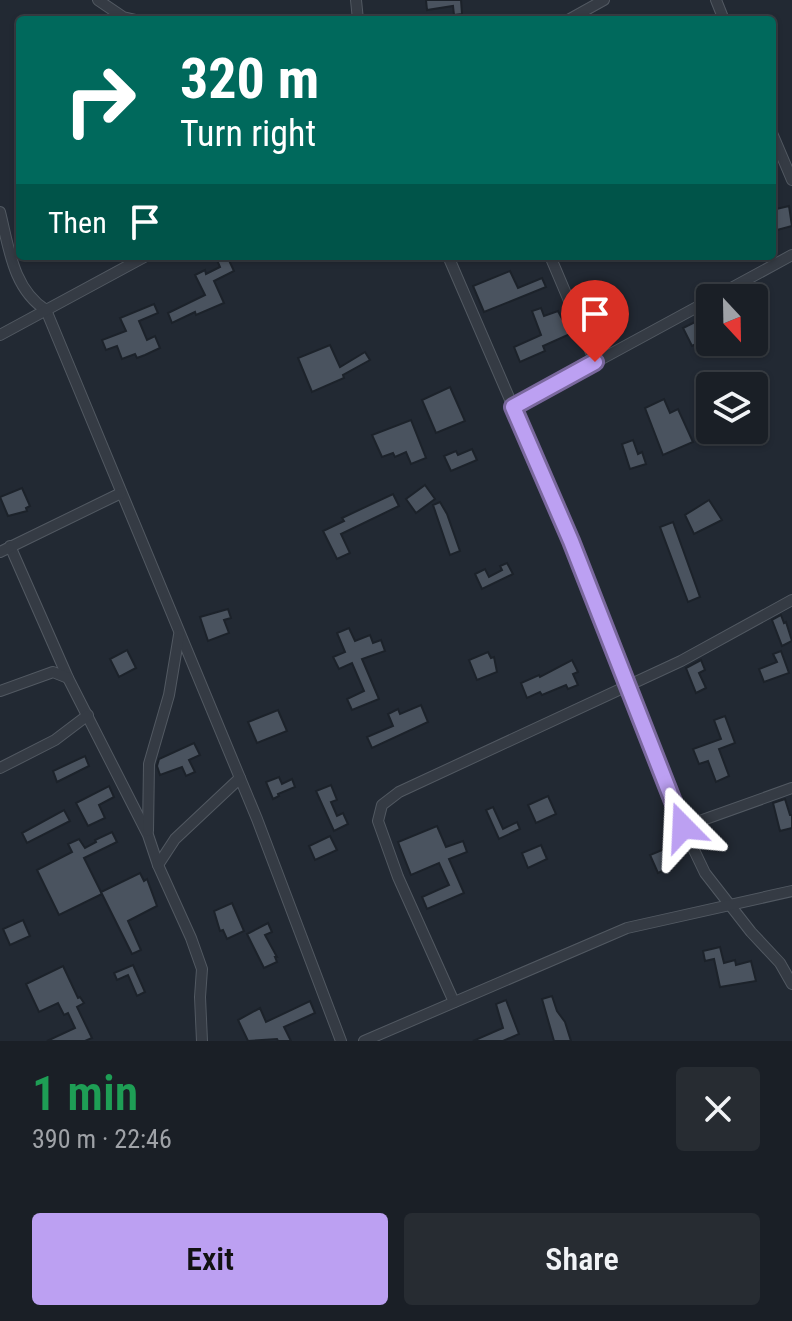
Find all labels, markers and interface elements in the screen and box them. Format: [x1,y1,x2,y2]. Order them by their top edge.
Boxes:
text: 320 m [180,46,319,112]
icon: right [48,48,152,152]
text: Turn right [180,113,316,155]
icon: arrive [123,200,167,244]
text: Then [48,205,107,240]
pin [561,280,629,362]
north arrow [696,284,768,356]
map controls [696,284,768,444]
icon: arrive [573,292,617,336]
button: layers [696,372,768,444]
position arrow [641,785,725,869]
text: 1 min [32,1065,138,1122]
button: close [676,1067,760,1151]
text: 390 m · 22:46 [32,1124,172,1154]
button: Exit [32,1213,388,1305]
button: Share [404,1213,760,1305]

